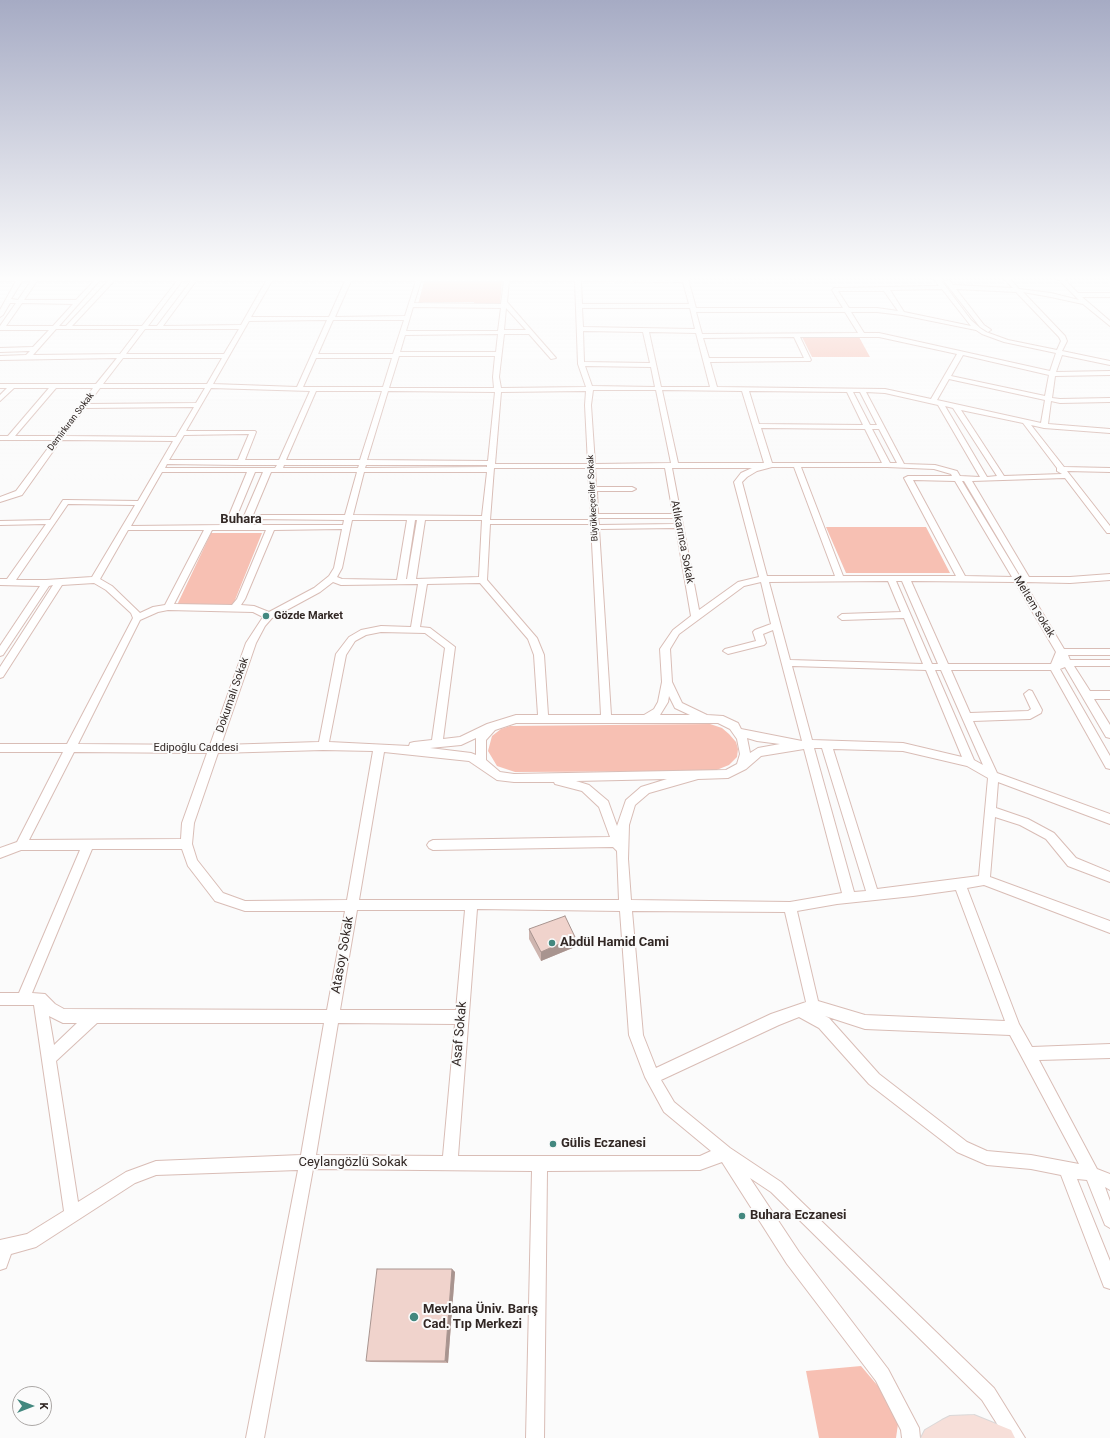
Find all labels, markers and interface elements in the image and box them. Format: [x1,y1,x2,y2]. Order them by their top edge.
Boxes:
street label: Demirkıran Sokak [46,391,96,453]
street label: Büyükkeçeciler Sokak [585,454,601,542]
street label: Atlıkarınca Sokak [667,499,697,585]
district label: Buhara [220,512,262,528]
street label: Meltem sokak [1011,574,1057,640]
place label: Gözde Market [274,609,343,623]
marker: Gözde Market [261,611,271,621]
street label: Dokumalı Sokak [214,656,252,734]
street label: Edipoğlu Caddesi [154,741,238,755]
street label: Atasoy Sokak [329,915,357,995]
place label: Abdül Hamid Cami [560,935,669,951]
marker: Abdül Hamid Cami [547,938,557,948]
street label: Asaf Sokak [449,1001,471,1067]
place label: Gülis Eczanesi [561,1136,646,1152]
marker: Gülis Eczanesi [548,1139,558,1149]
street label: Ceylangözlü Sokak [299,1155,407,1171]
place label: Buhara Eczanesi [750,1208,847,1224]
marker: Buhara Eczanesi [737,1211,747,1221]
place label: Mevlana Üniv. Barış Cad. Tıp Merkezi [423,1302,538,1333]
marker: Mevlana Üniv. Barış Cad. Tıp Merkezi [408,1311,420,1323]
north arrow [12,1386,52,1426]
text: K [37,1403,50,1410]

